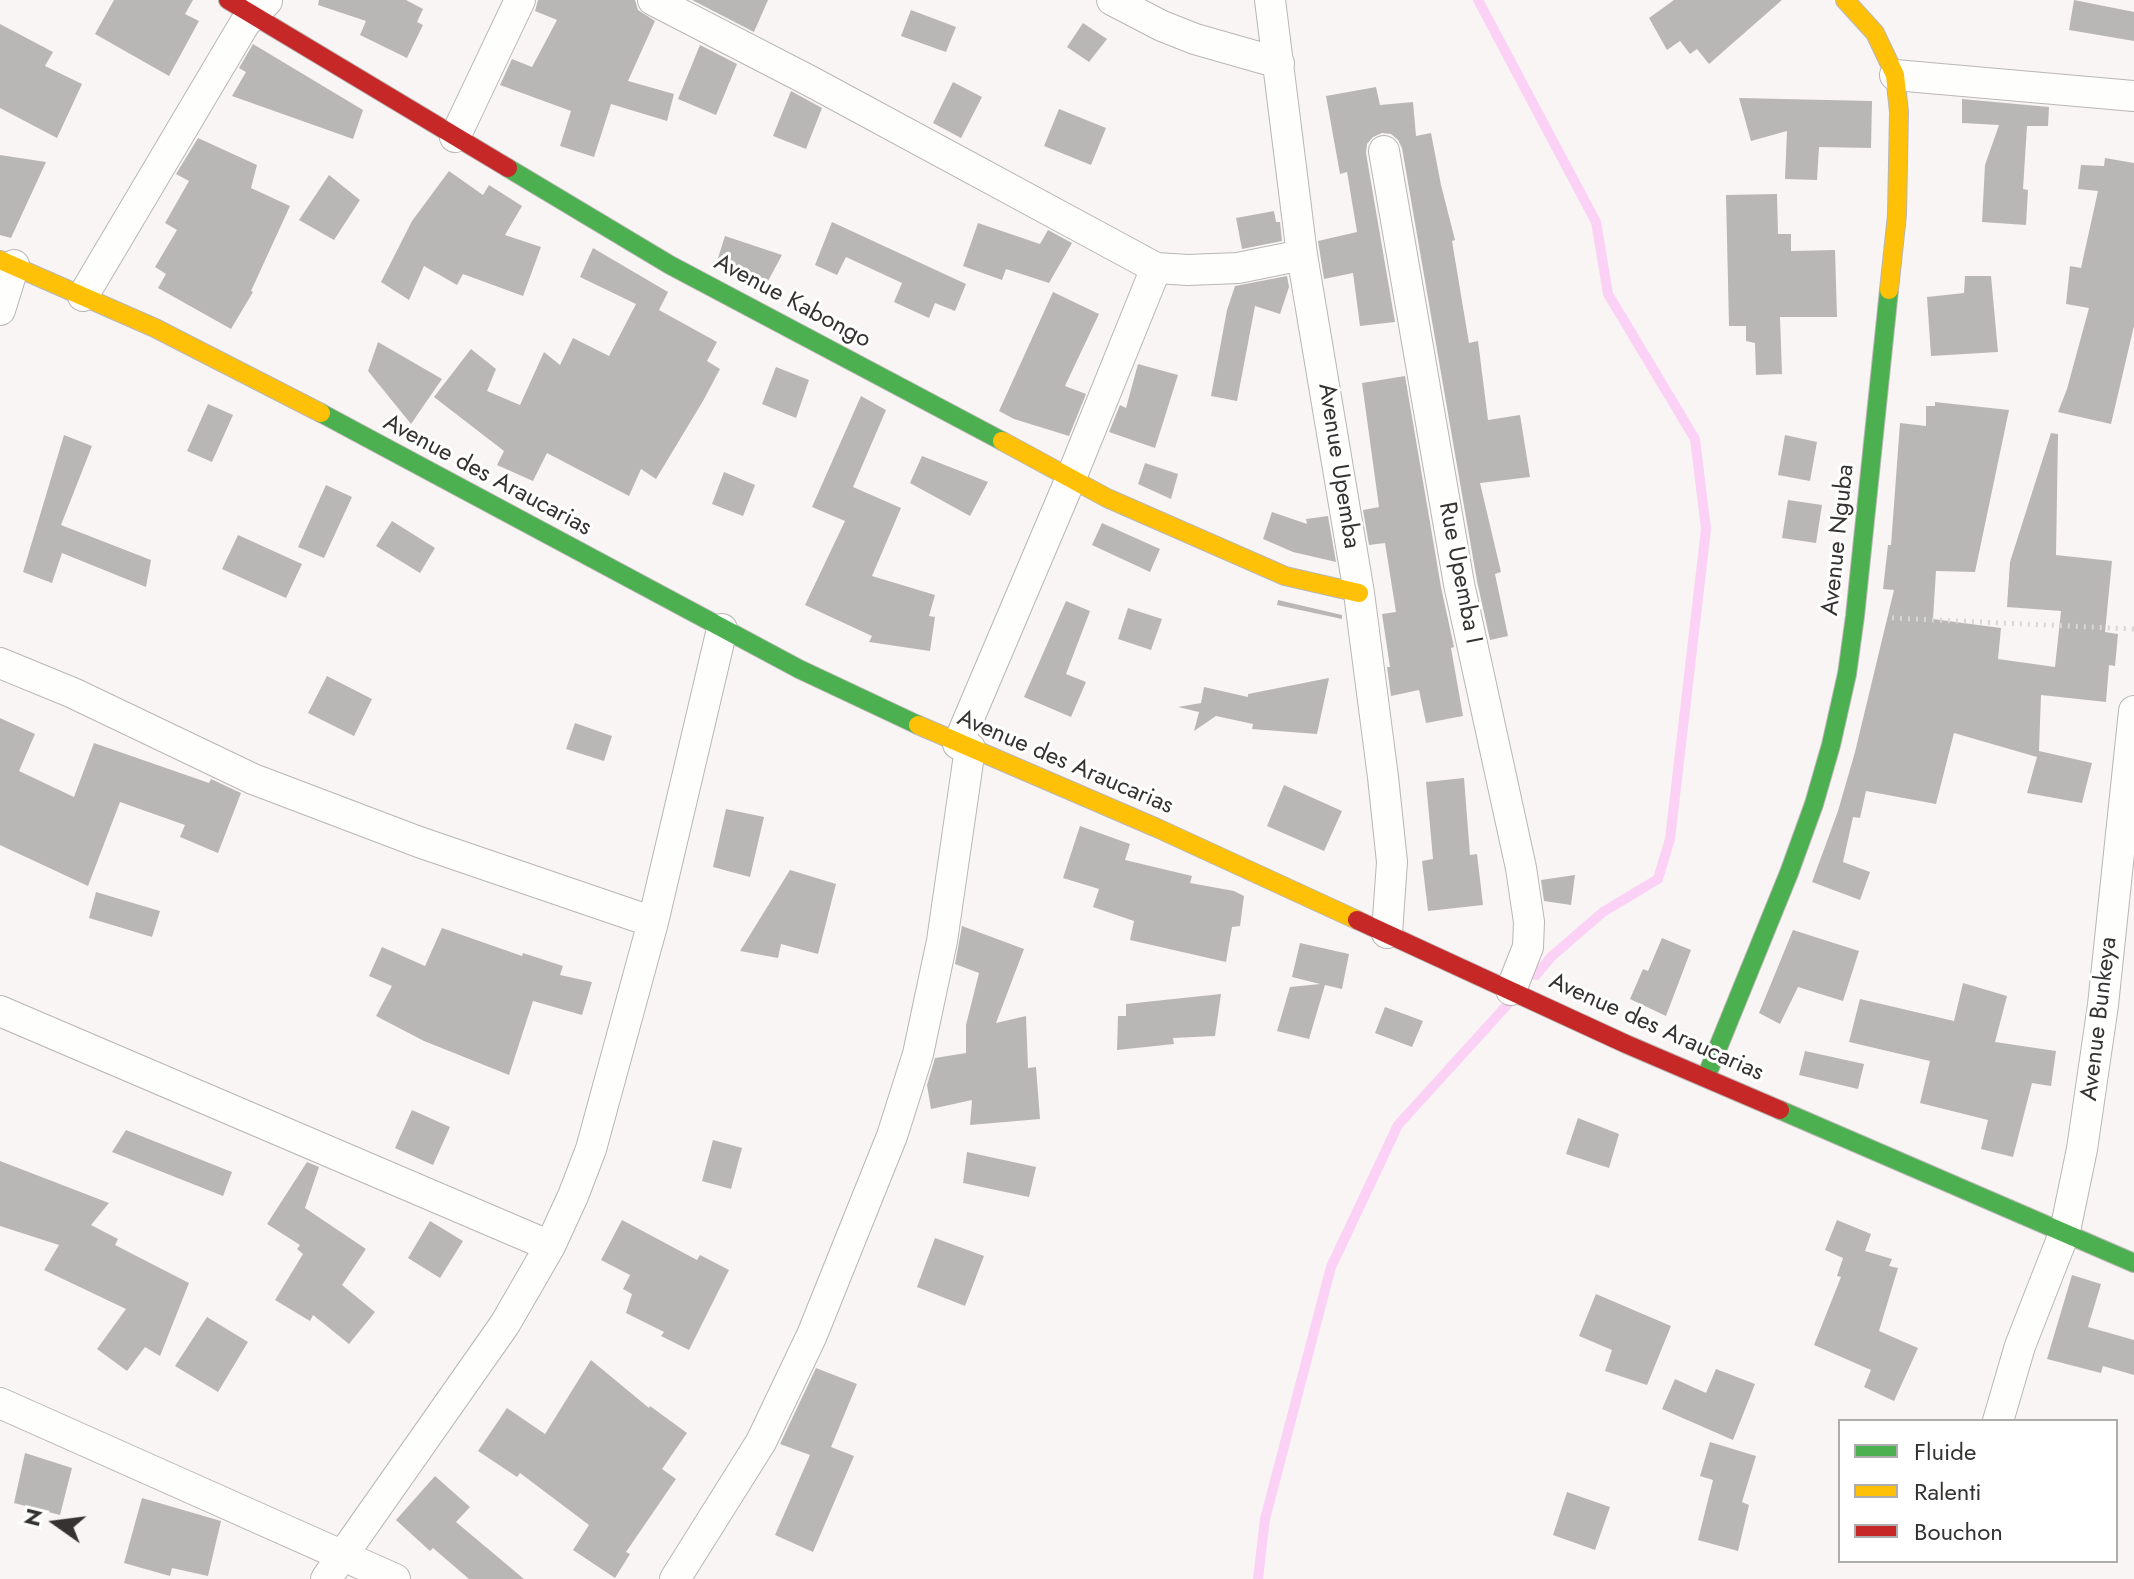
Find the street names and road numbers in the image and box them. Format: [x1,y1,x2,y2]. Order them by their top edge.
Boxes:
street label: Avenue Kabongo [709,249,875,355]
street label: Avenue Upemba [1311,381,1365,551]
street label: Avenue des Araucarias [378,409,596,543]
street label: Avenue Nguba [1817,463,1861,617]
street label: Rue Upemba I [1431,500,1487,646]
street label: Avenue des Araucarias [953,704,1177,822]
street label: Avenue Bunkeya [2076,935,2124,1103]
street label: Avenue des Araucarias [1544,968,1768,1088]

